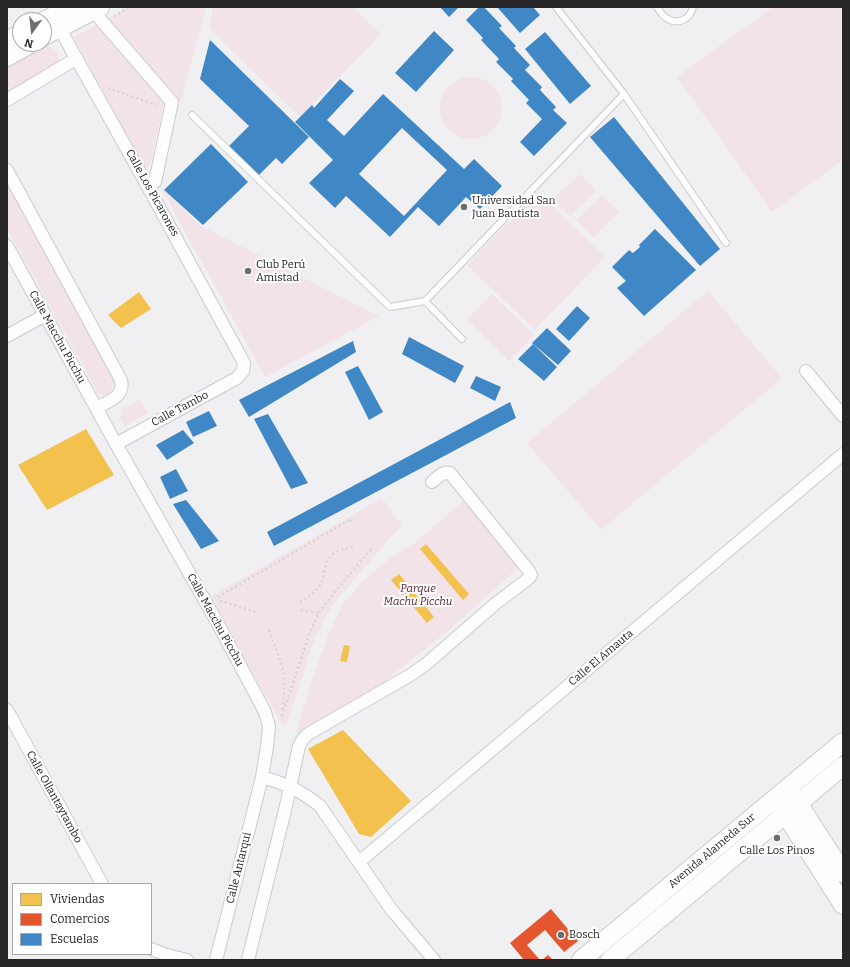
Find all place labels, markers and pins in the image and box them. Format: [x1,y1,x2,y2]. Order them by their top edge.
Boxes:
place label: Universidad San Juan Bautista [472,194,556,220]
marker: Universidad San Juan Bautista [459,202,469,212]
place label: Club Perú Amistad [256,258,305,284]
marker: Club Perú Amistad [243,266,253,276]
marker: Calle Los Pinos [772,833,782,843]
place label: Calle Los Pinos [739,844,815,858]
place label: Bosch [569,928,600,942]
marker: Bosch [556,930,566,940]

